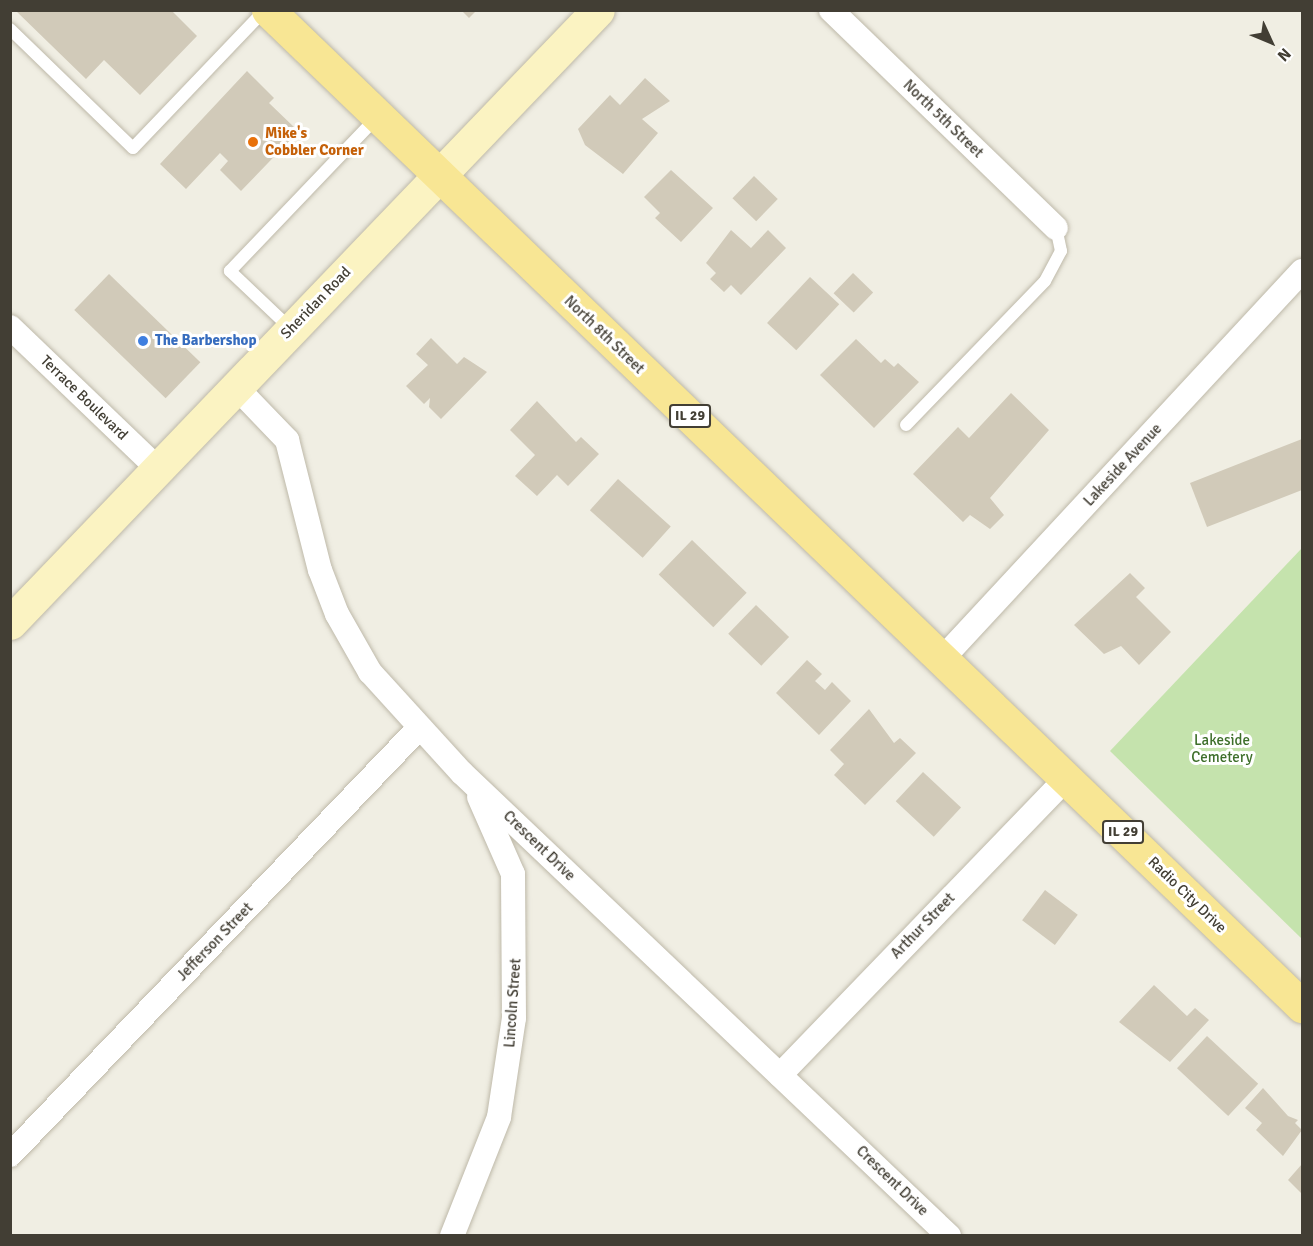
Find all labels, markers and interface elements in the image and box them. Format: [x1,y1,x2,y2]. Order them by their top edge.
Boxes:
north arrow [1241,12,1301,72]
text: N [1273,44,1295,65]
street label: North 5th Street [899,76,987,162]
place label: Mike's Cobbler Corner [265,124,364,159]
marker: Mike's Cobbler Corner [246,135,260,149]
street label: Sheridan Road [277,263,355,343]
street label: North 8th Street [560,292,648,378]
place label: The Barbershop [155,332,257,350]
marker: The Barbershop [136,334,150,348]
street label: Terrace Boulevard [37,352,131,444]
road number: IL 29 [669,405,711,427]
street label: Lakeside Avenue [1080,420,1166,510]
park label: Lakeside Cemetery [1191,731,1253,766]
street label: Crescent Drive [499,807,579,885]
road number: IL 29 [1102,821,1144,843]
street label: Radio City Drive [1144,853,1230,937]
street label: Arthur Street [887,889,959,963]
street label: Jefferson Street [173,899,257,985]
street label: Lincoln Street [501,958,525,1048]
street label: Crescent Drive [852,1142,932,1220]

